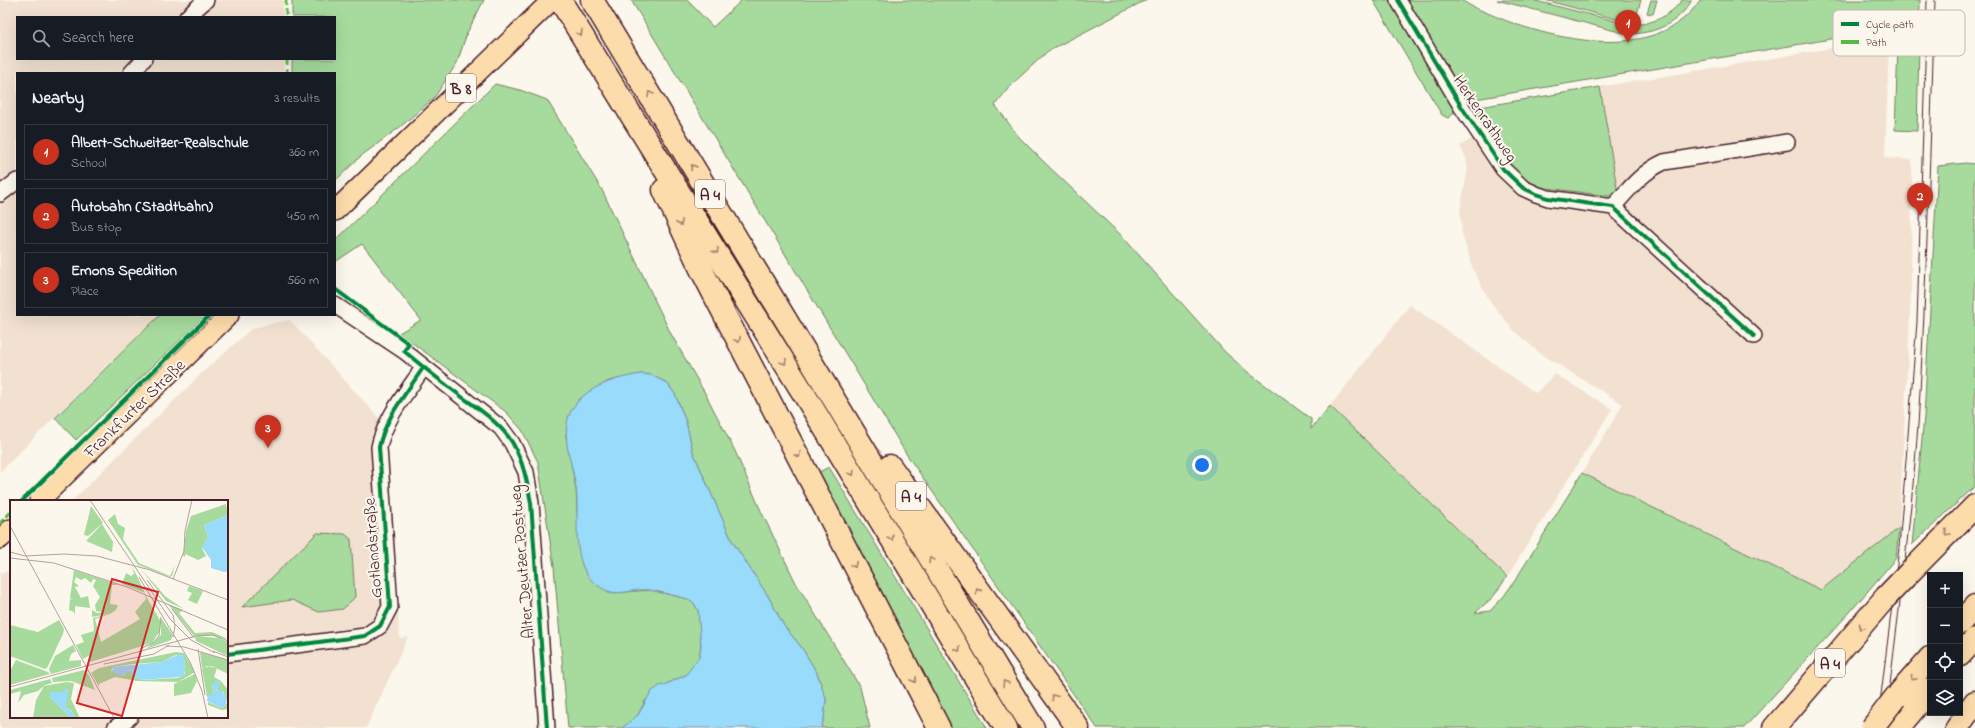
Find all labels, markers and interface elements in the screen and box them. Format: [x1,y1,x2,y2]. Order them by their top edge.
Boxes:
pin: 1 [1615,10,1641,43]
legend [1833,10,1965,56]
search box [16,16,336,60]
text: Cycle path [1866,17,1914,34]
icon: search [30,27,52,49]
text: Search here [62,27,134,49]
one-way arrow [576,29,583,36]
text: Path [1866,35,1887,51]
street label: Herkenrathweg [1445,70,1523,169]
road number: B 8 [446,74,476,102]
text: Nearby [32,86,84,111]
text: 3 results [274,89,320,108]
one-way arrow [647,91,654,98]
text: Albert-Schweitzer-Realschule [71,132,249,154]
text: 1 [44,143,48,162]
text: 360 m [289,143,319,162]
text: School [71,154,107,173]
one-way arrow [691,164,698,171]
road number: A 4 [695,180,725,208]
pin: 2 [1907,183,1933,216]
text: Autobahn (Stadtbahn) [71,196,213,218]
text: 2 [43,207,49,226]
text: 450 m [287,207,319,226]
text: Bus stop [71,218,122,237]
one-way arrow [675,219,683,227]
one-way arrow [711,247,719,254]
text: Emons Spedition [71,260,177,282]
text: 3 [43,271,49,290]
text: 560 m [287,271,319,290]
text: Place [71,282,99,301]
one-way arrow [733,335,741,343]
street label: Frankfurter Straße [78,354,192,465]
one-way arrow [780,358,787,365]
pin: 3 [255,415,281,448]
one-way arrow [793,451,800,458]
your location [1192,455,1212,475]
one-way arrow [847,469,855,476]
road number: A 4 [896,482,926,510]
street label: Alter Deutzer Postweg [503,484,544,640]
street label: Gotlandstraße [357,497,389,599]
inset map [10,500,228,718]
one-way arrow [1944,528,1952,536]
one-way arrow [886,534,894,541]
one-way arrow [928,557,935,564]
one-way arrow [850,560,857,568]
map controls [1927,572,1963,716]
button: + [1927,572,1963,608]
one-way arrow [976,589,983,596]
button: − [1927,608,1963,644]
one-way arrow [1858,622,1866,630]
button: locate [1927,644,1963,680]
one-way arrow [953,645,961,652]
road number: A 4 [1815,649,1845,677]
one-way arrow [1910,673,1917,680]
one-way arrow [909,676,917,683]
one-way arrow [1003,680,1010,687]
button: layers [1927,680,1963,716]
one-way arrow [1052,694,1059,701]

